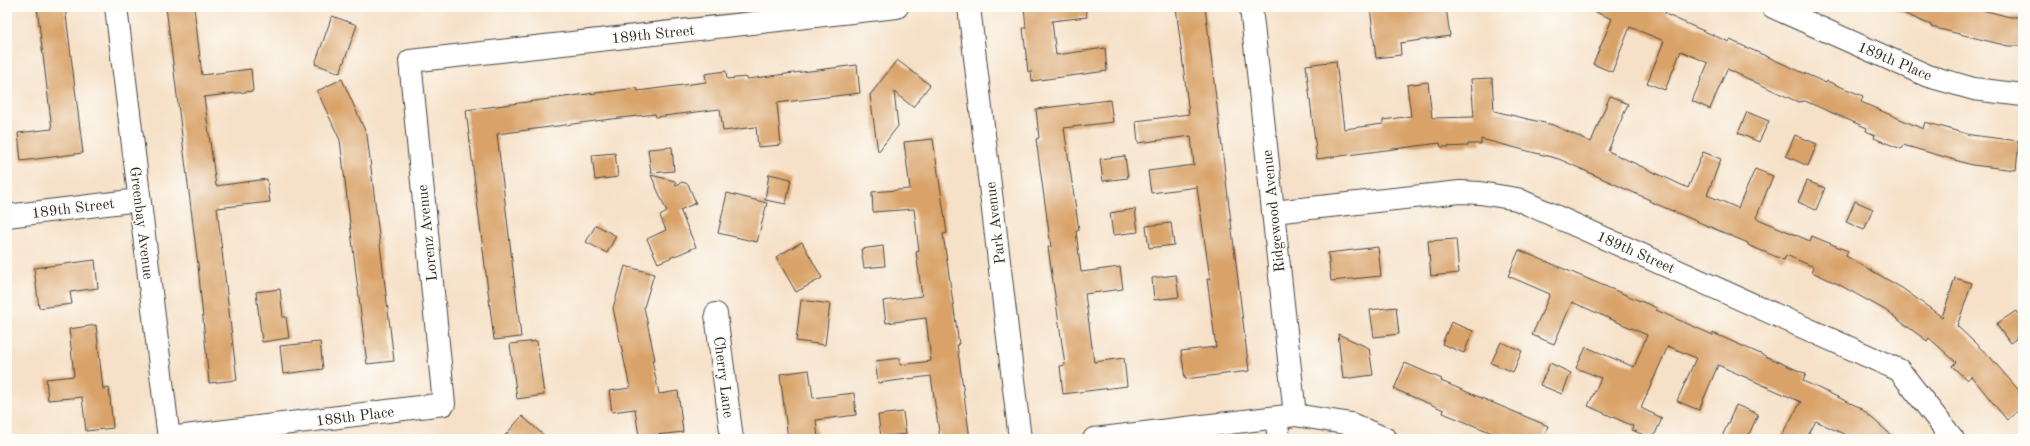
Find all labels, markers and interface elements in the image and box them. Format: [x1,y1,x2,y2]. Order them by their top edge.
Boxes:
street label: 189th Street [611,24,695,47]
street label: 189th Place [1855,40,1934,85]
street label: Ridgewood Avenue [1261,149,1288,273]
street label: Greenbay Avenue [126,166,155,281]
street label: Park Avenue [984,181,1009,265]
street label: Lorenz Avenue [416,184,441,282]
street label: 189th Street [31,197,116,222]
street label: 189th Street [1594,230,1677,277]
street label: Cherry Lane [710,336,735,419]
street label: 188th Place [315,405,395,430]

